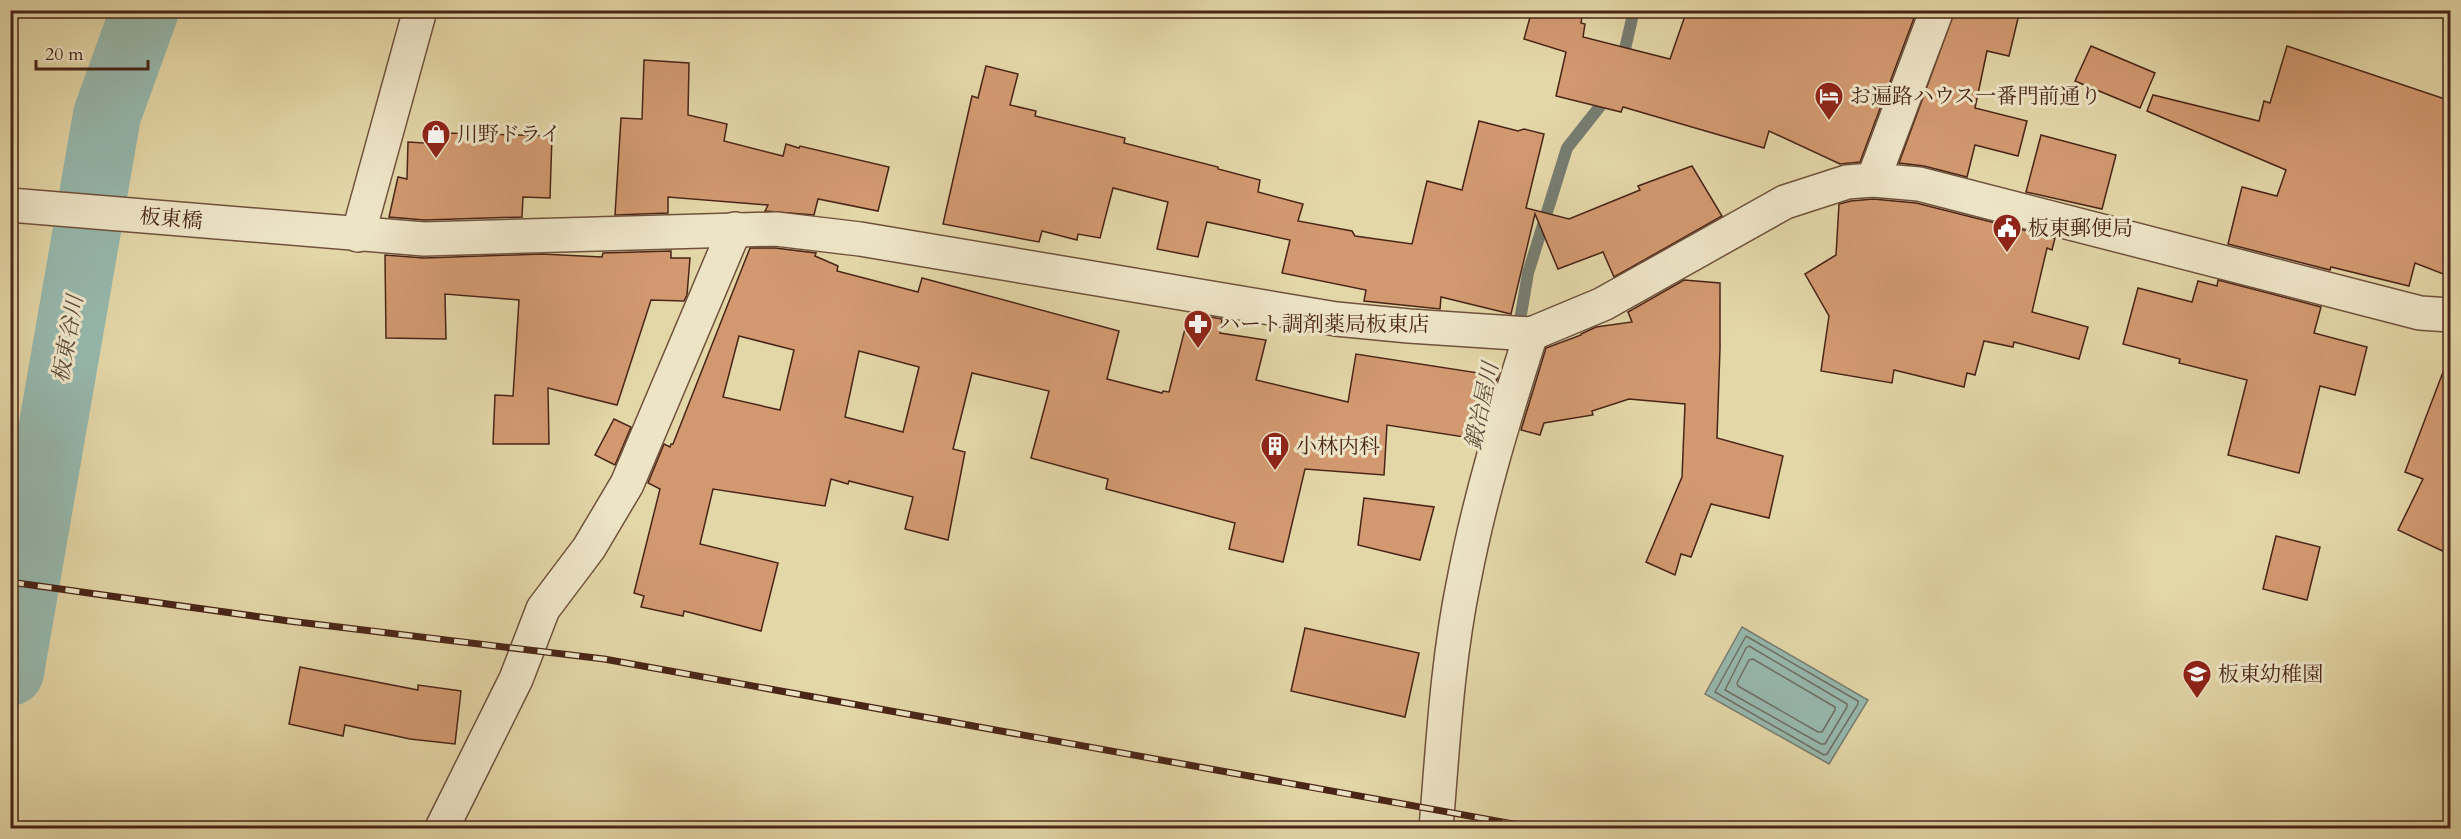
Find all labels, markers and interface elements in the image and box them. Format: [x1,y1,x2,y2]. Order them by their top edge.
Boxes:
scale bar [36,33,148,71]
text: 20 m [45,42,84,67]
hotel icon: お遍路ハウス一番門前通り [1813,80,1845,122]
place label: お遍路ハウス一番門前通り [1850,82,2101,111]
shop icon: 川野ドライ [420,118,452,160]
place label: 川野ドライ [457,120,561,149]
street label: 板東橋 [138,202,204,236]
public building icon: 板東郵便局 [1991,212,2023,254]
place label: 板東郵便局 [2028,214,2133,243]
water label: 板東谷川 [46,291,91,385]
pharmacy icon: ハート調剤薬局板東店 [1182,308,1214,350]
place label: ハート調剤薬局板東店 [1219,310,1429,339]
water label: 鍛冶屋川 [1458,358,1506,452]
building icon: 小林内科 [1259,430,1291,472]
place label: 小林内科 [1296,432,1380,461]
school or university icon: 板東幼稚園 [2181,658,2213,700]
place label: 板東幼稚園 [2218,660,2323,689]

